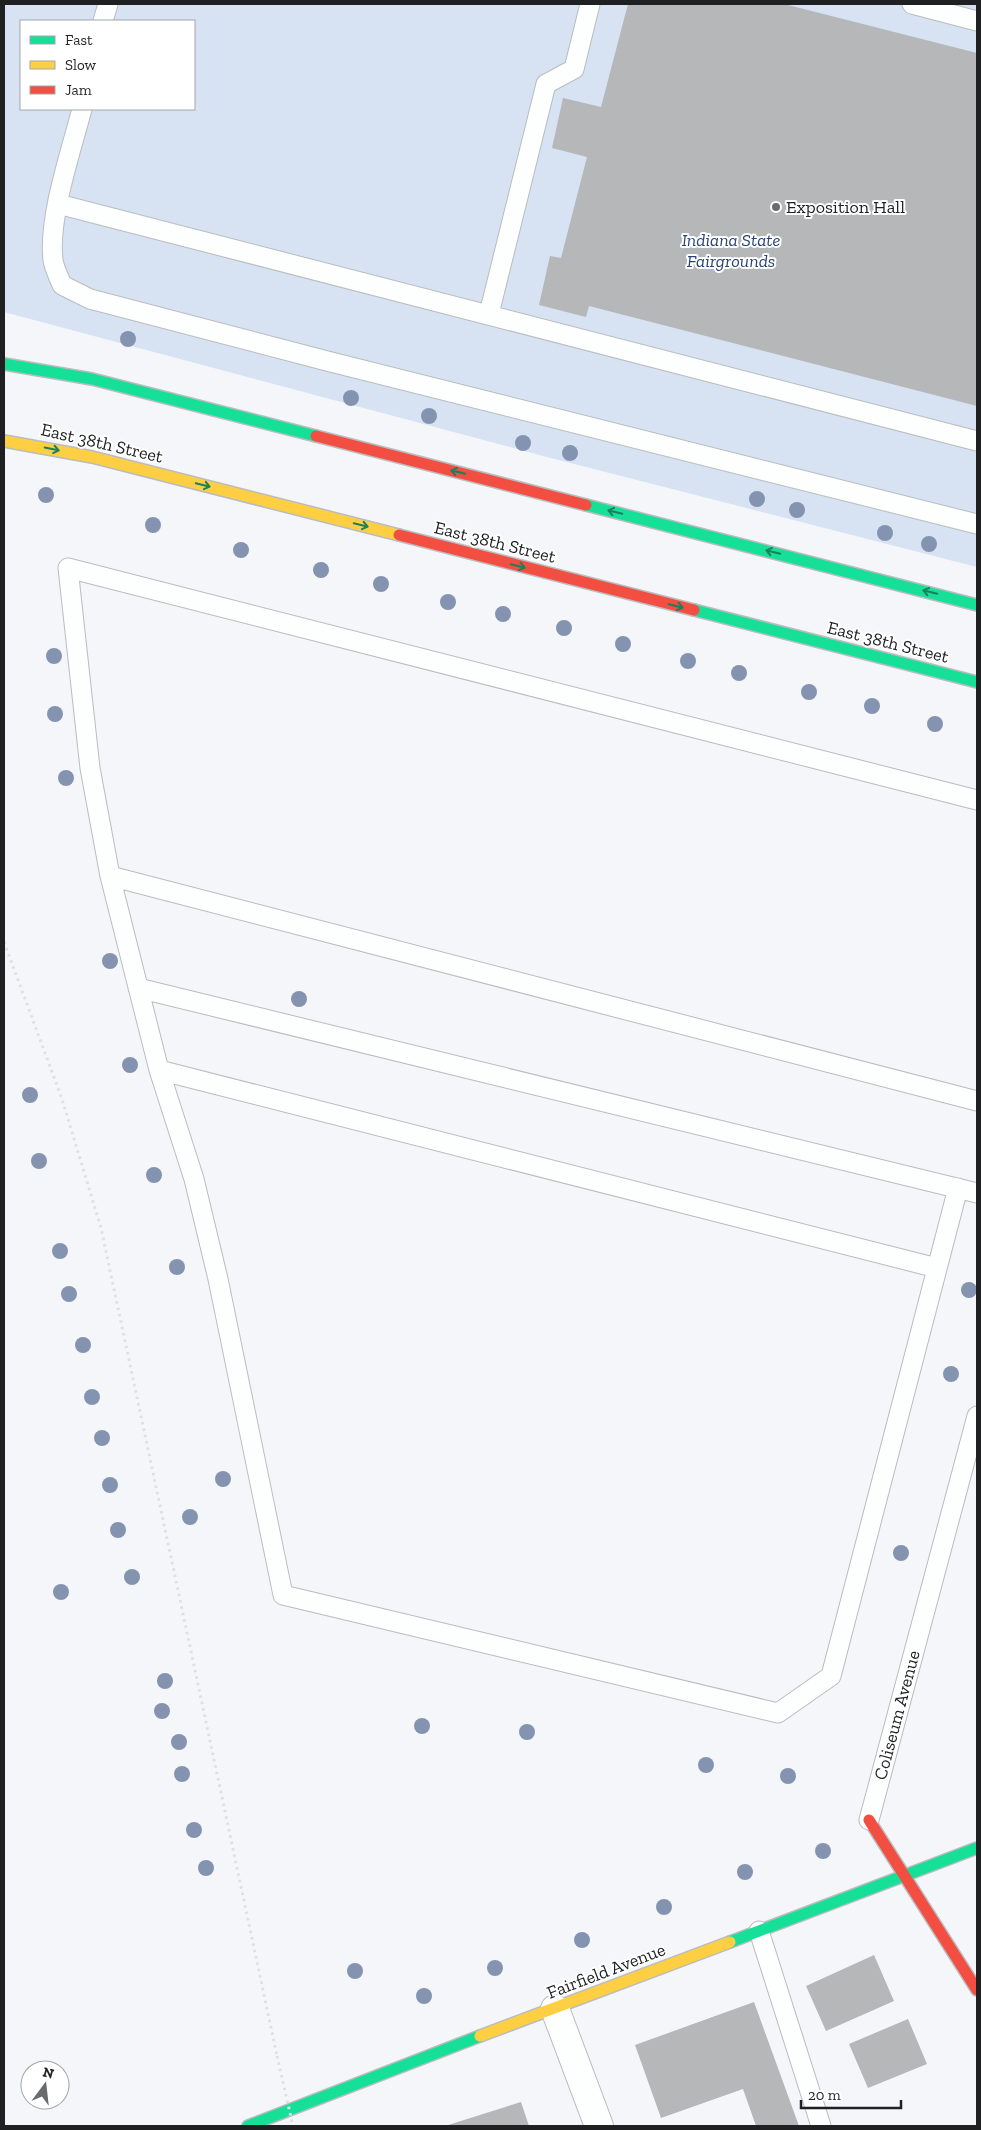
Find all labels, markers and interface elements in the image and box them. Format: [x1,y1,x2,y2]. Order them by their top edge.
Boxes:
legend [20,20,195,110]
text: Fast [65,31,93,49]
text: Slow [65,56,97,74]
text: Jam [65,81,92,99]
place label: Exposition Hall [786,196,905,218]
marker: Exposition Hall [770,201,782,213]
park label: Indiana State Fairgrounds [682,229,780,272]
street label: East 38th Street [39,418,165,468]
one-way arrow [43,445,59,454]
one-way arrow [450,467,466,476]
one-way arrow [195,481,211,490]
one-way arrow [608,507,624,516]
street label: East 38th Street [432,516,558,568]
one-way arrow [352,521,368,530]
one-way arrow [765,547,781,556]
one-way arrow [510,561,526,571]
one-way arrow [923,587,939,597]
one-way arrow [667,602,683,611]
street label: East 38th Street [825,616,951,668]
street label: Coliseum Avenue [869,1648,925,1782]
street label: Fairfield Avenue [544,1938,668,2004]
north arrow [20,2060,70,2110]
text: N [41,2063,56,2083]
scale bar [801,2078,901,2110]
text: 20 m [808,2086,841,2104]

